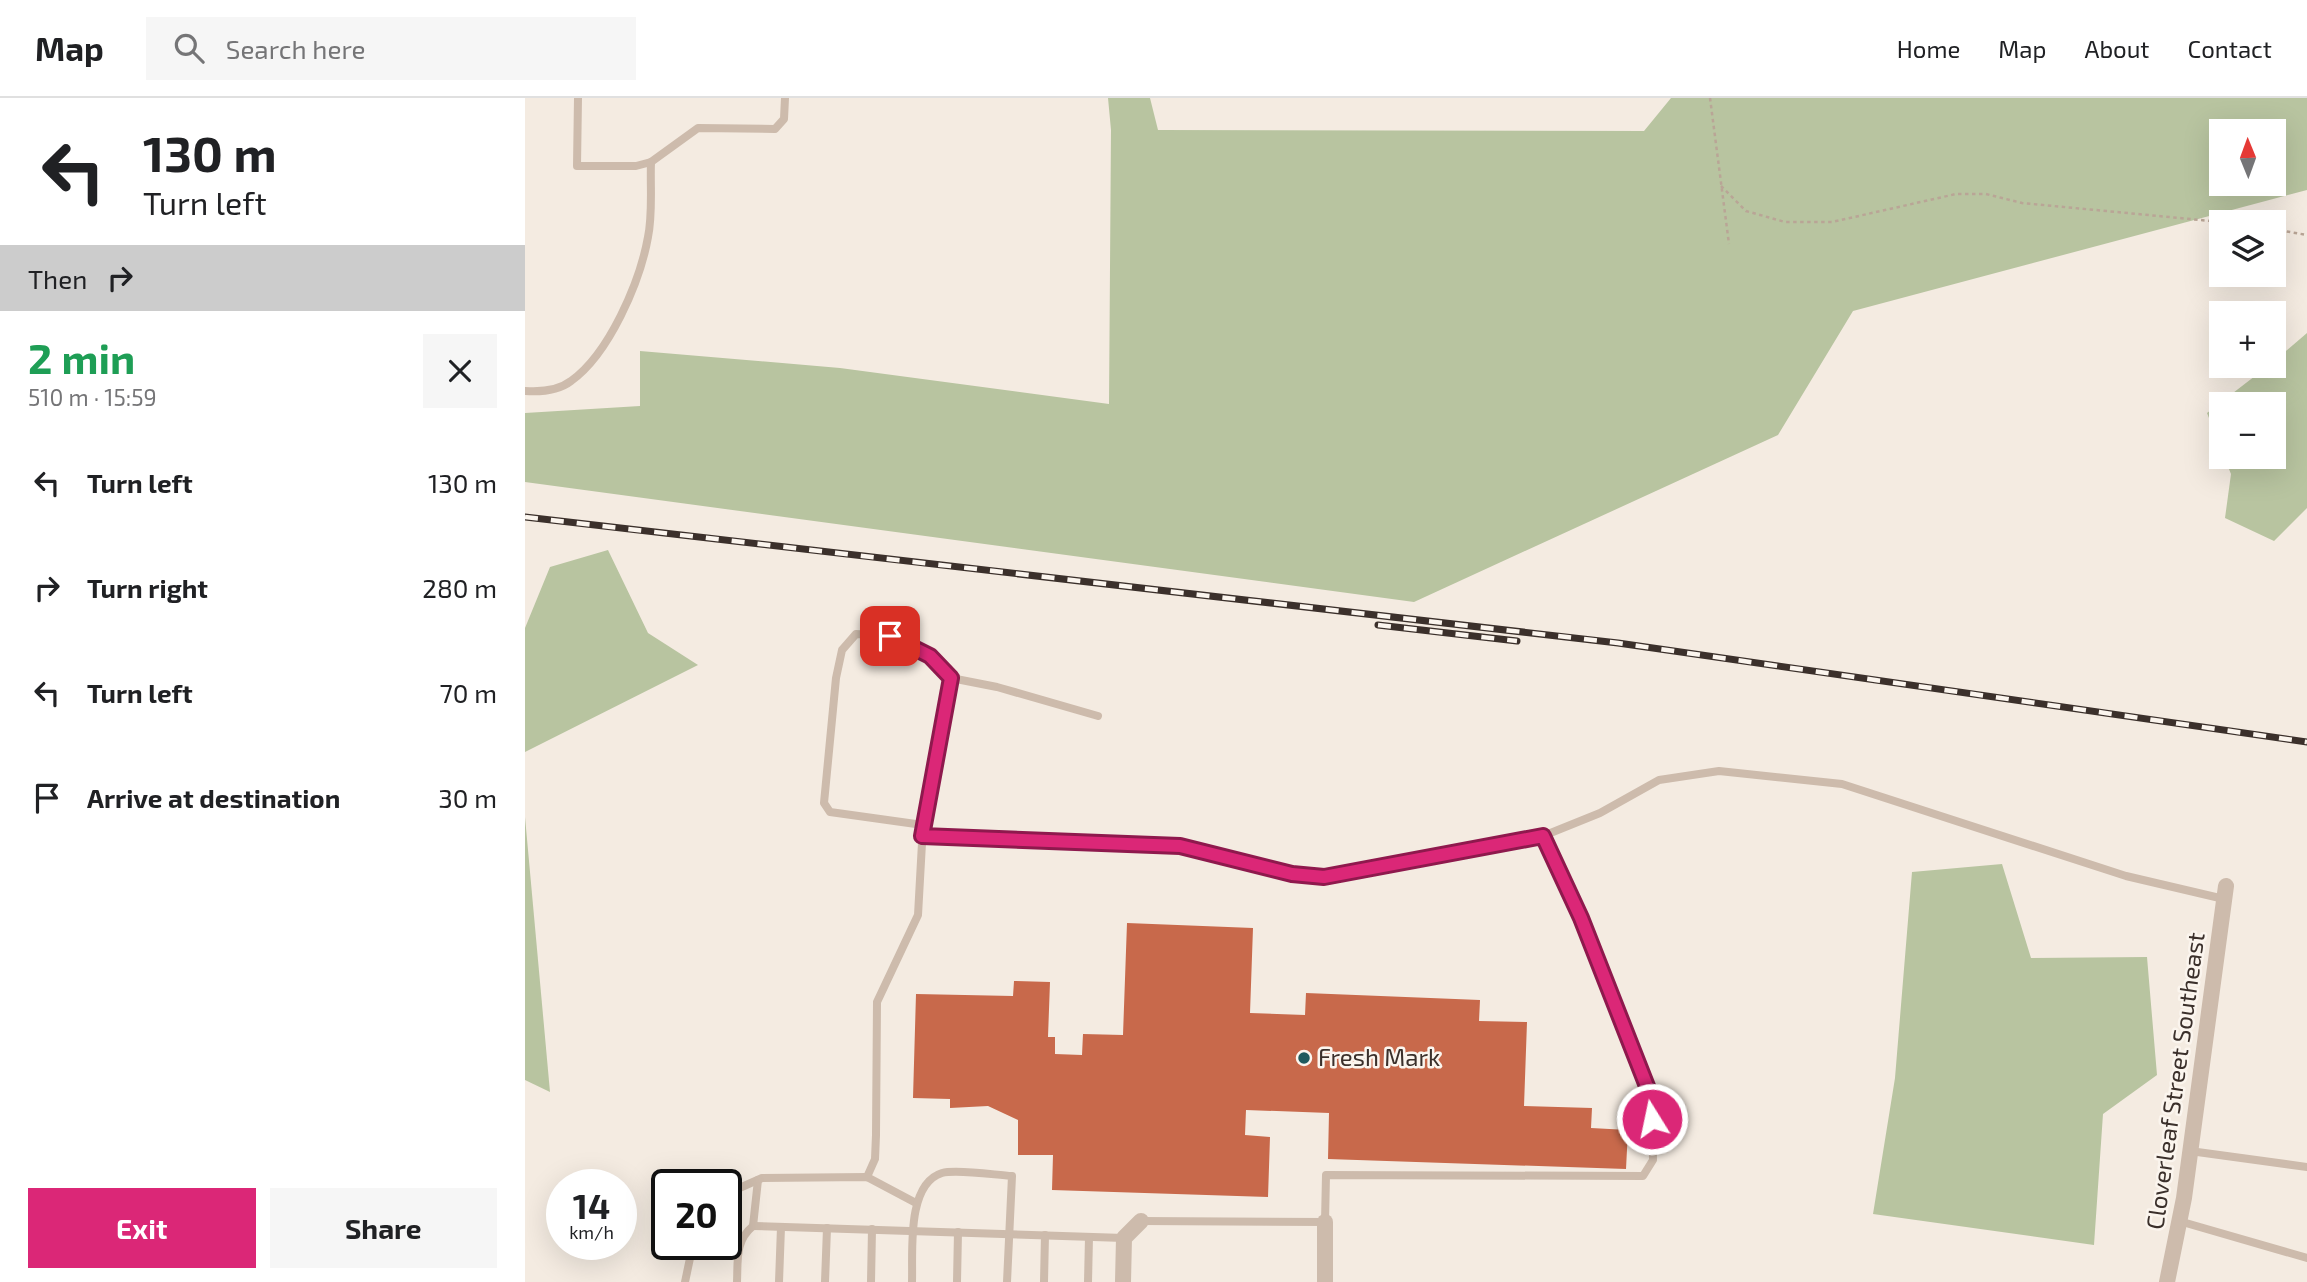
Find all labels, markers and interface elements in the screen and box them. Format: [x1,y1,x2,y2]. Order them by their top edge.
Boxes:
search box [146,17,636,80]
text: Map [35,28,104,68]
icon: search [170,29,208,67]
text: Search here [226,33,365,64]
text: Home [1897,34,1960,63]
text: Map [1998,34,2046,63]
text: About [2084,34,2150,63]
text: Contact [2188,34,2272,63]
north arrow [2209,119,2285,196]
map controls [2209,119,2286,469]
text: 130 m [143,123,277,182]
icon: left [28,126,119,217]
text: Turn left [143,183,267,221]
button: layers [2209,210,2286,287]
icon: right [101,259,139,297]
text: Then [28,263,87,294]
button: + [2209,301,2286,378]
text: 2 min [28,332,135,382]
button: close [423,334,497,408]
text: 510 m · 15:59 [28,383,157,411]
button: − [2209,392,2286,469]
icon: left [28,464,66,502]
text: Turn left [87,467,193,498]
text: 130 m [428,467,497,498]
icon: right [28,569,66,607]
text: Turn right [87,572,208,603]
text: 280 m [422,572,497,603]
pin [860,606,920,666]
icon: arrive [871,617,909,655]
icon: left [28,674,66,712]
text: Turn left [87,677,193,708]
text: 70 m [439,677,497,708]
icon: arrive [28,779,66,817]
text: Arrive at destination [87,782,340,813]
text: 30 m [438,782,497,813]
street label: Cloverleaf Street Southeast [2139,930,2210,1231]
place label: Fresh Mark [1318,1042,1440,1071]
marker: Fresh Mark [1296,1050,1312,1066]
position arrow [1615,1082,1689,1156]
speed limit sign: 20 [651,1169,742,1260]
text: 14 [573,1184,610,1226]
button: Exit [28,1188,256,1268]
button: Share [270,1188,497,1268]
text: km/h [569,1221,614,1243]

